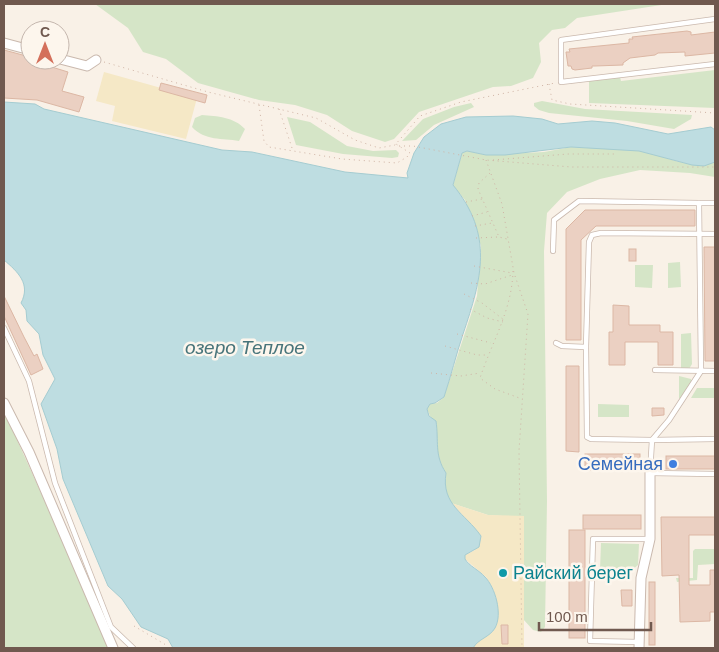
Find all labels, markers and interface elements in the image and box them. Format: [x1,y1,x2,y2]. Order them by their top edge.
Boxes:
north arrow [20,20,70,70]
text: С [40,24,50,40]
water label: озеро Теплое [185,337,305,358]
place label: Семейная [578,454,663,474]
marker: Семейная [667,458,679,470]
place label: Райский берег [513,563,634,583]
marker: Райский берег [497,567,509,579]
scale bar [539,600,652,632]
text: 100 m [546,608,588,625]

